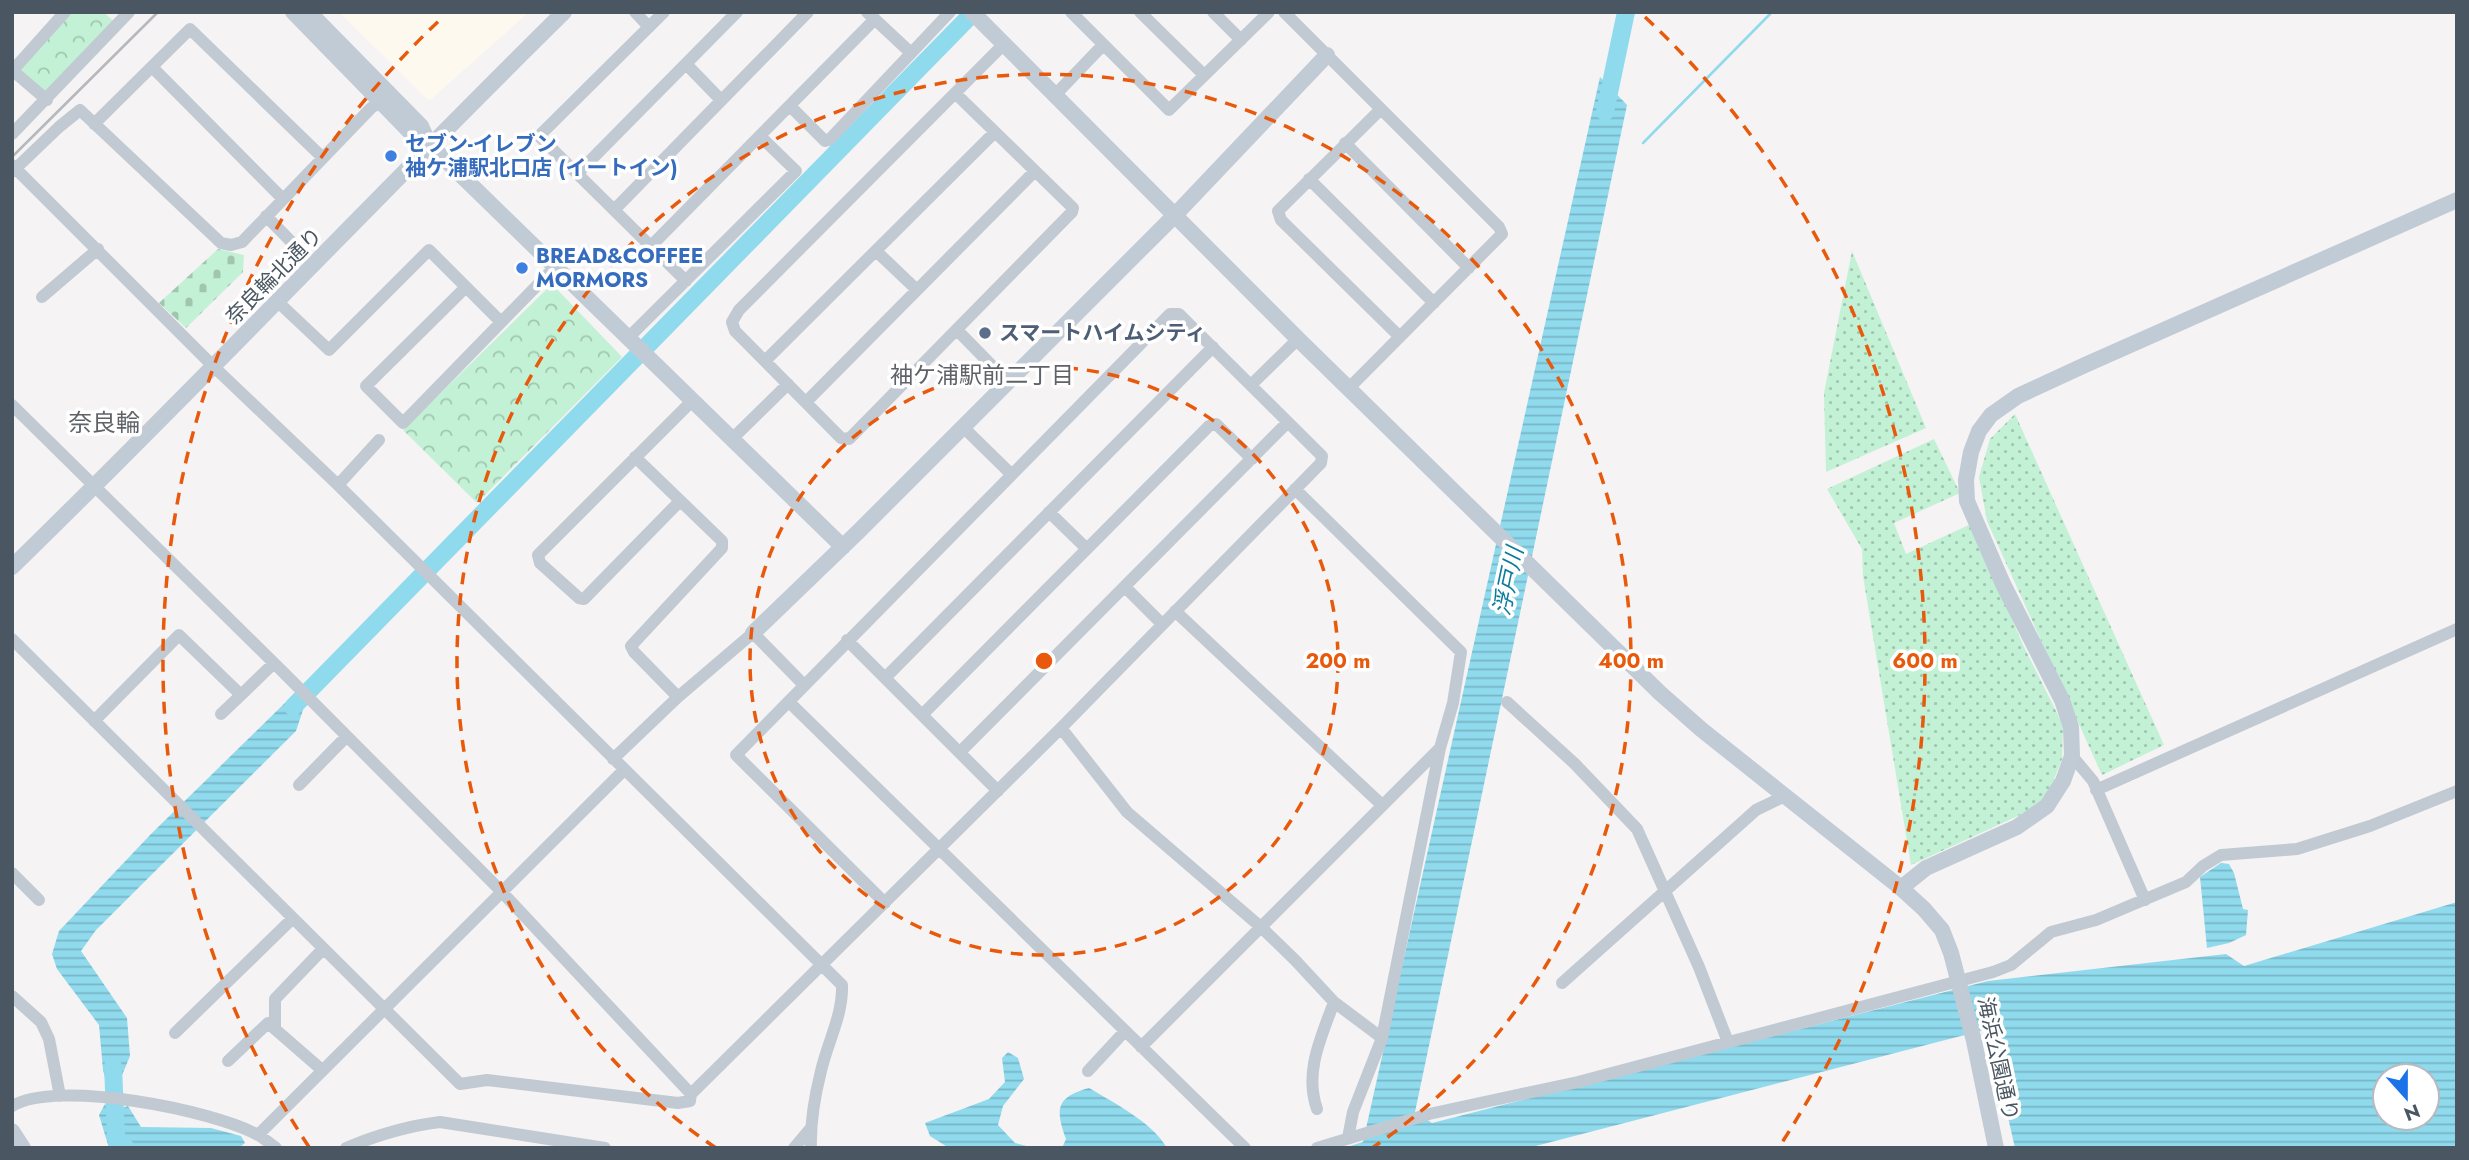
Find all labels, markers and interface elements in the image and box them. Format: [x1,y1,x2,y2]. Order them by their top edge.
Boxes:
place label: セブン-イレブン 袖ケ浦駅北口店 (イートイン) [405,129,678,183]
marker: セブン-イレブン 袖ケ浦駅北口店 (イートイン) [383,148,399,164]
street label: 奈良輪北通り [219,221,329,331]
place label: BREAD&COFFEE MORMORS [536,241,703,295]
marker: BREAD&COFFEE MORMORS [514,260,530,276]
place label: スマートハイムシティ [999,318,1206,348]
marker: スマートハイムシティ [977,325,993,341]
district label: 袖ケ浦駅前二丁目 [890,358,1074,392]
district label: 奈良輪 [68,405,140,440]
water label: 浮戸川 [1484,541,1532,618]
text: 200 m [1305,646,1371,676]
text: 400 m [1598,646,1664,676]
text: 600 m [1892,646,1958,676]
centre of rings [1032,649,1056,673]
street label: 海浜公園通り [1970,994,2026,1124]
north arrow [2371,1062,2441,1132]
text: N [2400,1097,2424,1128]

